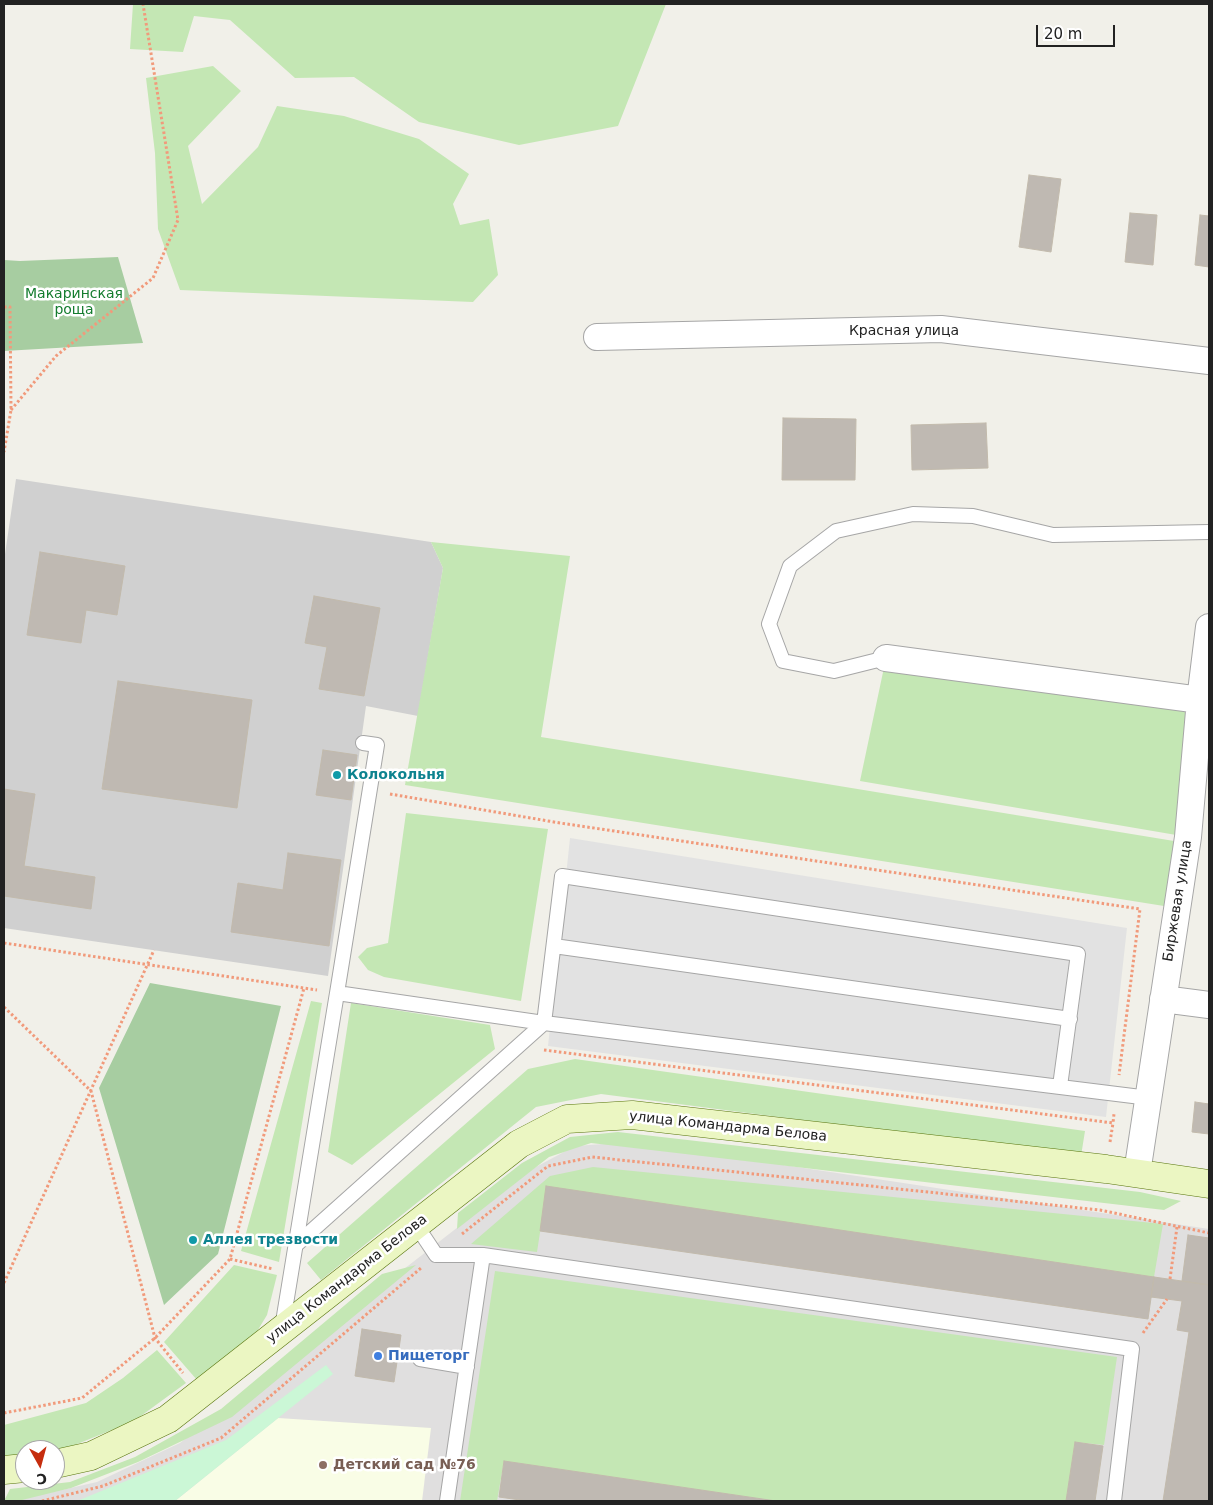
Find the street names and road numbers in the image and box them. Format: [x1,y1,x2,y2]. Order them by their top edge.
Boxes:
street label: Красная улица [849,323,959,339]
street label: Биржевая улица [1160,839,1196,963]
street label: улица Командарма Белова [628,1108,828,1146]
street label: улица Командарма Белова [263,1211,431,1347]

